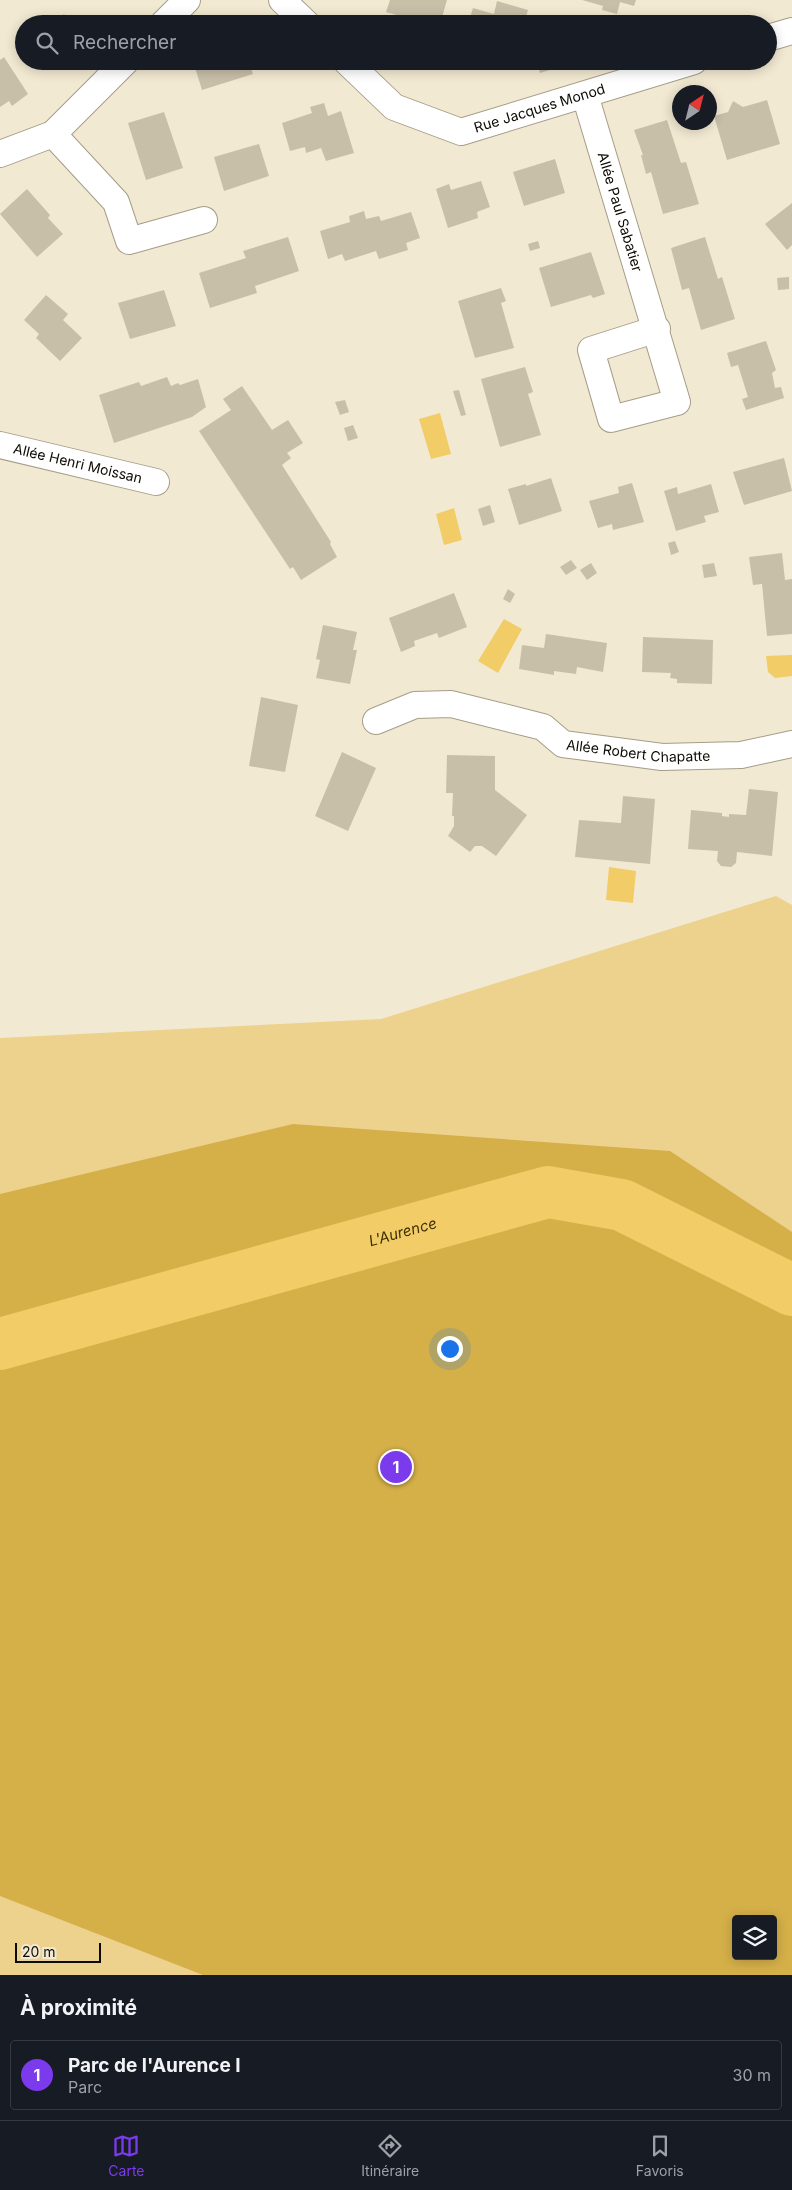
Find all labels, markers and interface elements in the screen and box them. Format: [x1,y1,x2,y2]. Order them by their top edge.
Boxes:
search box [15,15,777,70]
icon: search [33,29,61,57]
text: Rechercher [73,31,176,54]
street label: Rue Jacques Monod [472,80,607,136]
north arrow [672,85,717,130]
street label: Allée Paul Sabatier [595,150,646,274]
street label: Allée Henri Moissan [12,439,144,486]
street label: Allée Robert Chapatte [565,736,710,765]
water label: L'Aurence [366,1213,439,1250]
your location [437,1336,463,1362]
pin: 1 [380,1448,412,1486]
map controls [732,1915,777,1960]
button: layers [732,1915,777,1960]
scale bar [15,1940,101,1963]
text: 20 m [22,1943,56,1960]
text: À proximité [20,1995,137,2020]
text: Parc de l'Aurence I [68,2054,241,2077]
text: 1 [34,2065,40,2085]
text: 30 m [733,2065,771,2085]
text: Parc [68,2077,102,2097]
tab: Carte [108,2132,145,2179]
tab: Itinéraire [361,2132,419,2179]
tab: Favoris [636,2132,684,2179]

